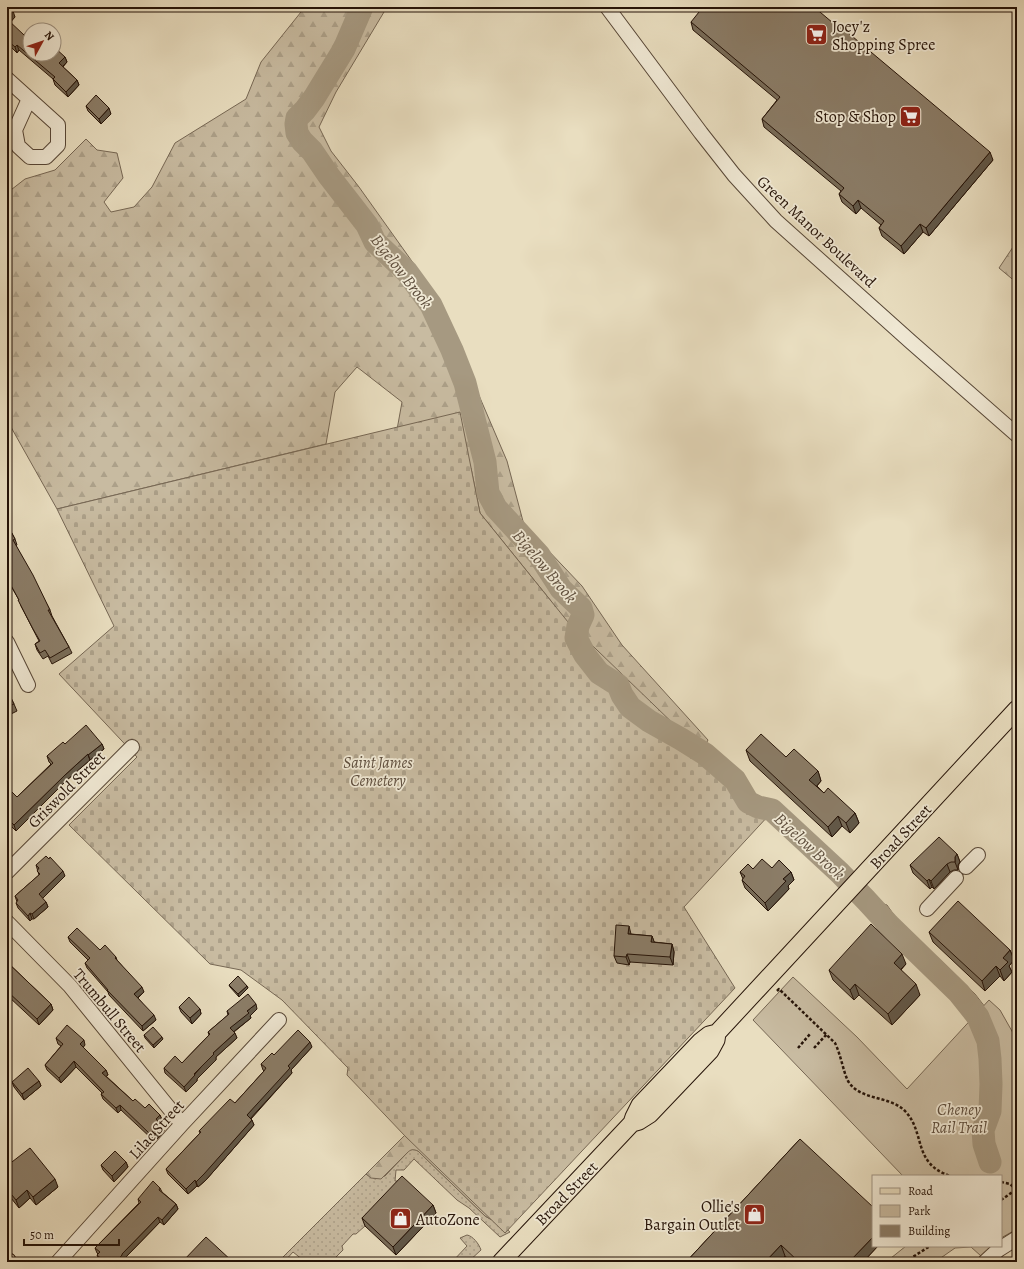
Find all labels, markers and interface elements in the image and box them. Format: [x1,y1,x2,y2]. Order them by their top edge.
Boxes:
place label: Joey'z Shopping Spree [832,16,935,56]
north arrow [22,22,62,62]
supermarket icon: Joey'z Shopping Spree [803,22,829,48]
text: N [41,28,58,44]
supermarket icon: Stop & Shop [898,103,924,129]
place label: Stop & Shop [815,106,896,128]
street label: Green Manor Boulevard [752,171,881,293]
water label: Bigelow Brook [365,229,438,314]
water label: Bigelow Brook [507,525,582,608]
street label: Griswold Street [23,746,110,833]
park label: Saint James Cemetery [343,752,413,792]
street label: Broad Street [865,799,937,874]
water label: Bigelow Brook [769,808,850,885]
street label: Trumbull Street [68,964,151,1057]
street label: Lilac Street [124,1095,189,1164]
park label: Cheney Rail Trail [931,1099,987,1139]
street label: Broad Street [530,1157,603,1231]
legend [872,1175,1002,1247]
text: Road [908,1183,934,1199]
place label: Ollie's Bargain Outlet [644,1196,740,1236]
shop icon: Ollie's Bargain Outlet [742,1202,768,1228]
text: Park [908,1203,931,1219]
shop icon: AutoZone [388,1206,414,1232]
place label: AutoZone [415,1209,480,1231]
scale bar [24,1221,119,1247]
text: Building [908,1223,950,1239]
text: 50 m [30,1227,54,1243]

